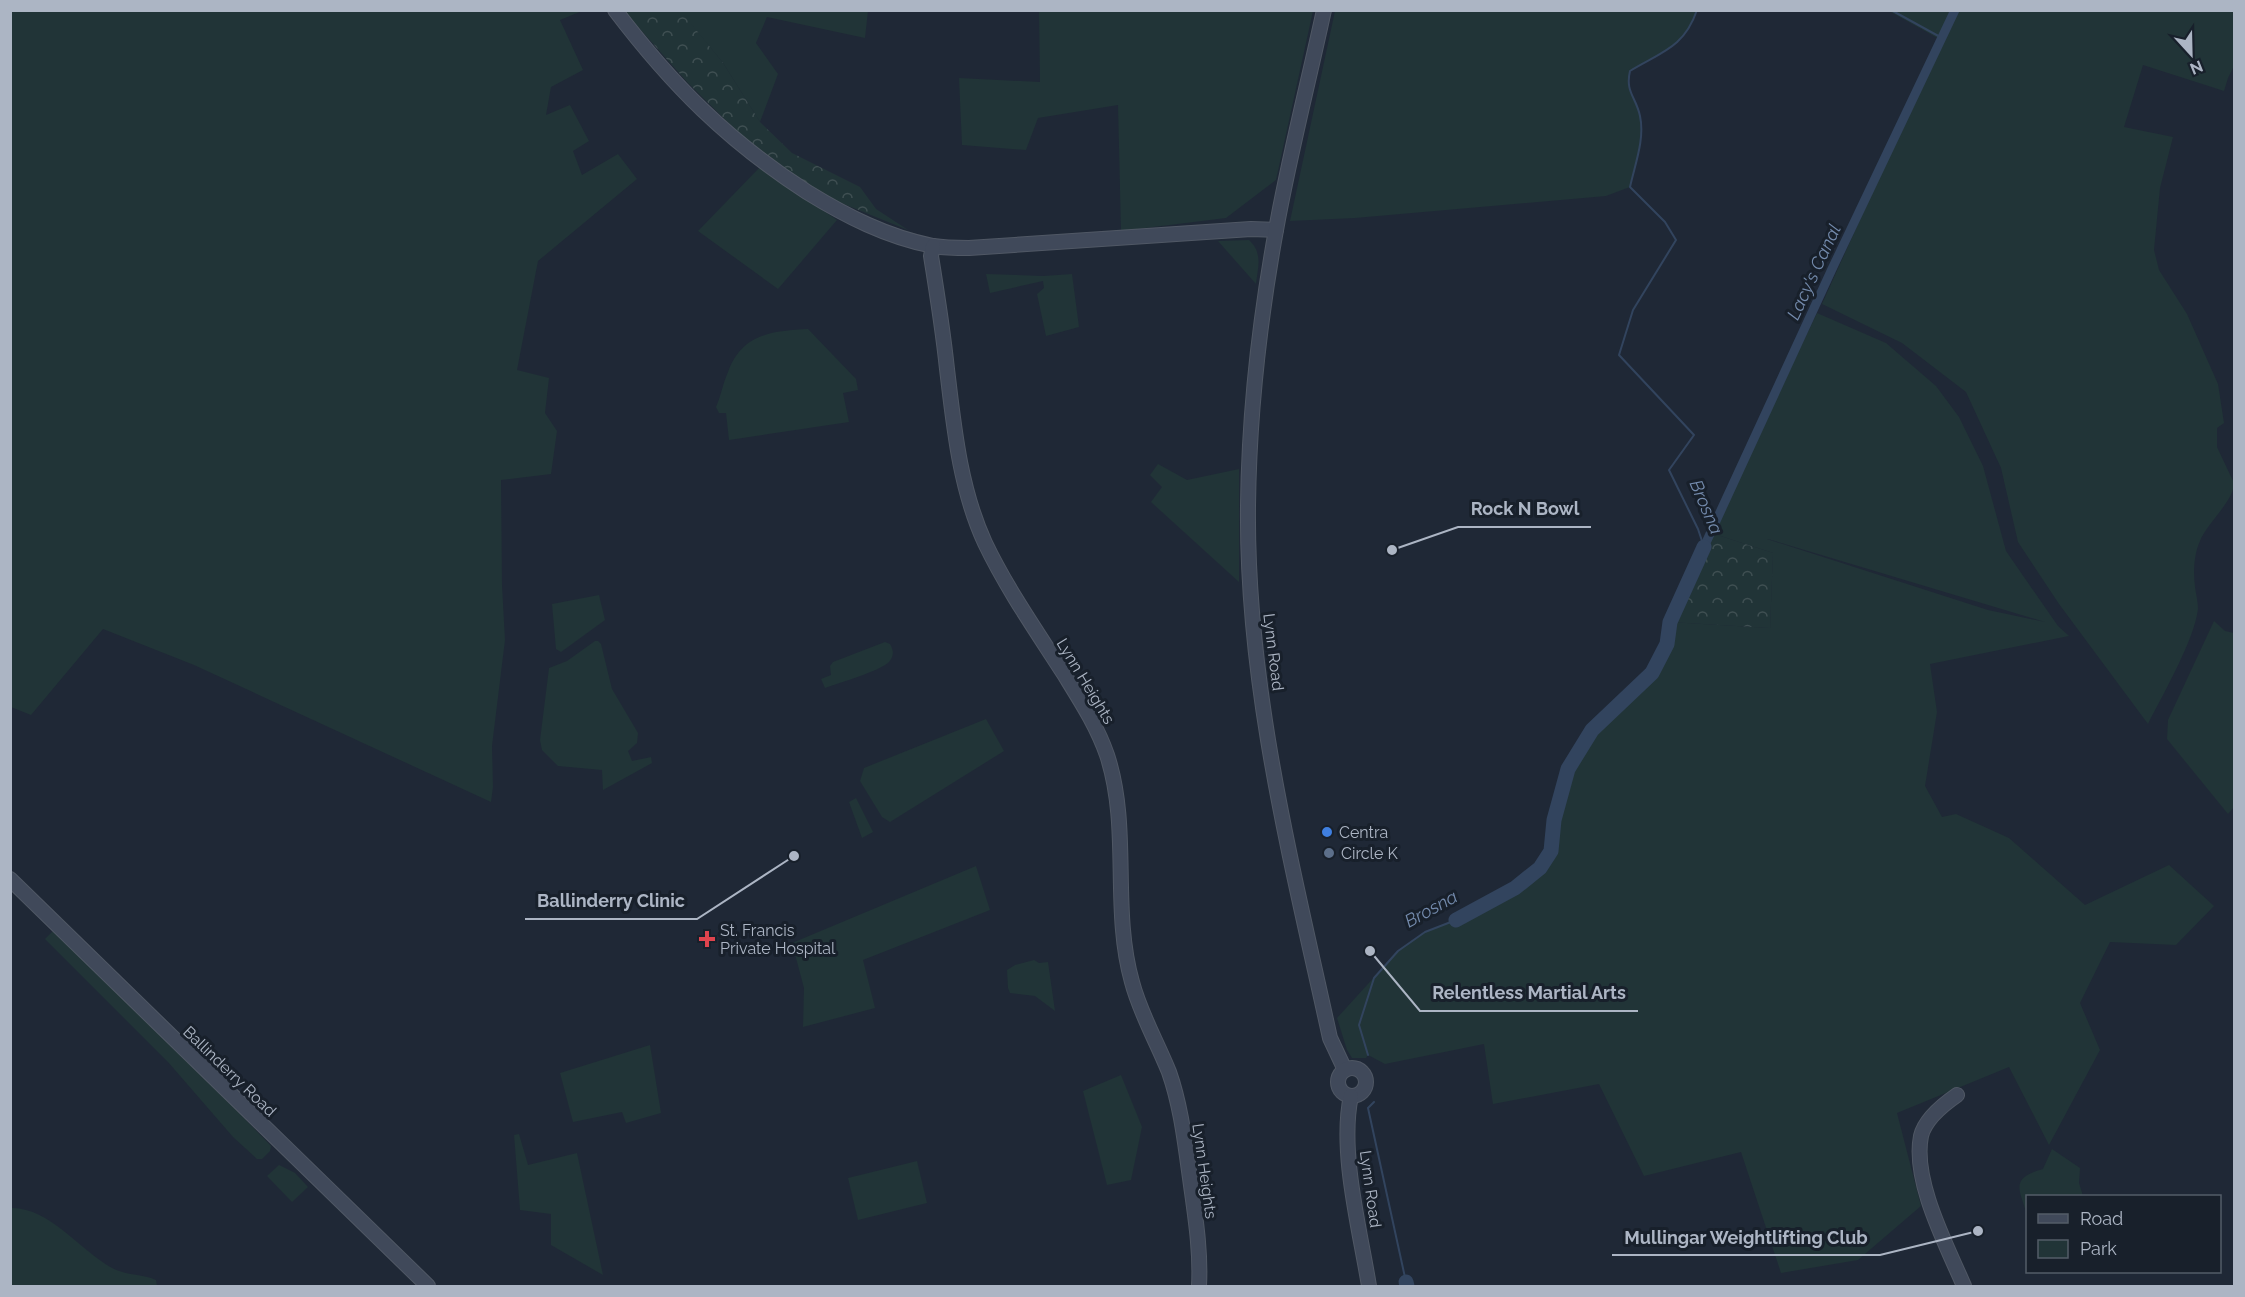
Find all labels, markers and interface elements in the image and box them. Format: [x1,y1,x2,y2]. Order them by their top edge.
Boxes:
north arrow [2161,24,2221,84]
text: N [2187,56,2206,79]
water label: Lacy's Canal [1782,220,1845,323]
water label: Brosna [1686,476,1727,537]
callout: Rock N Bowl [1458,491,1591,527]
text: Rock N Bowl [1471,498,1580,519]
street label: Lynn Road [1259,612,1288,692]
street label: Lynn Heights [1053,635,1119,728]
place label: Centra [1339,823,1388,842]
marker: Centra [1320,825,1334,839]
place label: Circle K [1341,844,1398,863]
marker: Circle K [1322,846,1336,860]
callout: Ballinderry Clinic [525,883,697,919]
water label: Brosna [1401,885,1461,932]
text: Ballinderry Clinic [537,890,685,911]
place label: St. Francis Private Hospital [720,921,836,958]
marker: St. Francis Private Hospital [698,930,716,948]
callout: Relentless Martial Arts [1420,975,1638,1011]
text: Relentless Martial Arts [1432,982,1626,1003]
street label: Ballinderry Road [179,1022,280,1121]
street label: Lynn Heights [1188,1122,1221,1220]
street label: Lynn Road [1356,1149,1385,1229]
legend [2026,1195,2221,1273]
text: Road [2080,1208,2123,1229]
callout: Mullingar Weightlifting Club [1612,1219,1880,1255]
text: Mullingar Weightlifting Club [1624,1227,1868,1248]
text: Park [2080,1238,2117,1259]

